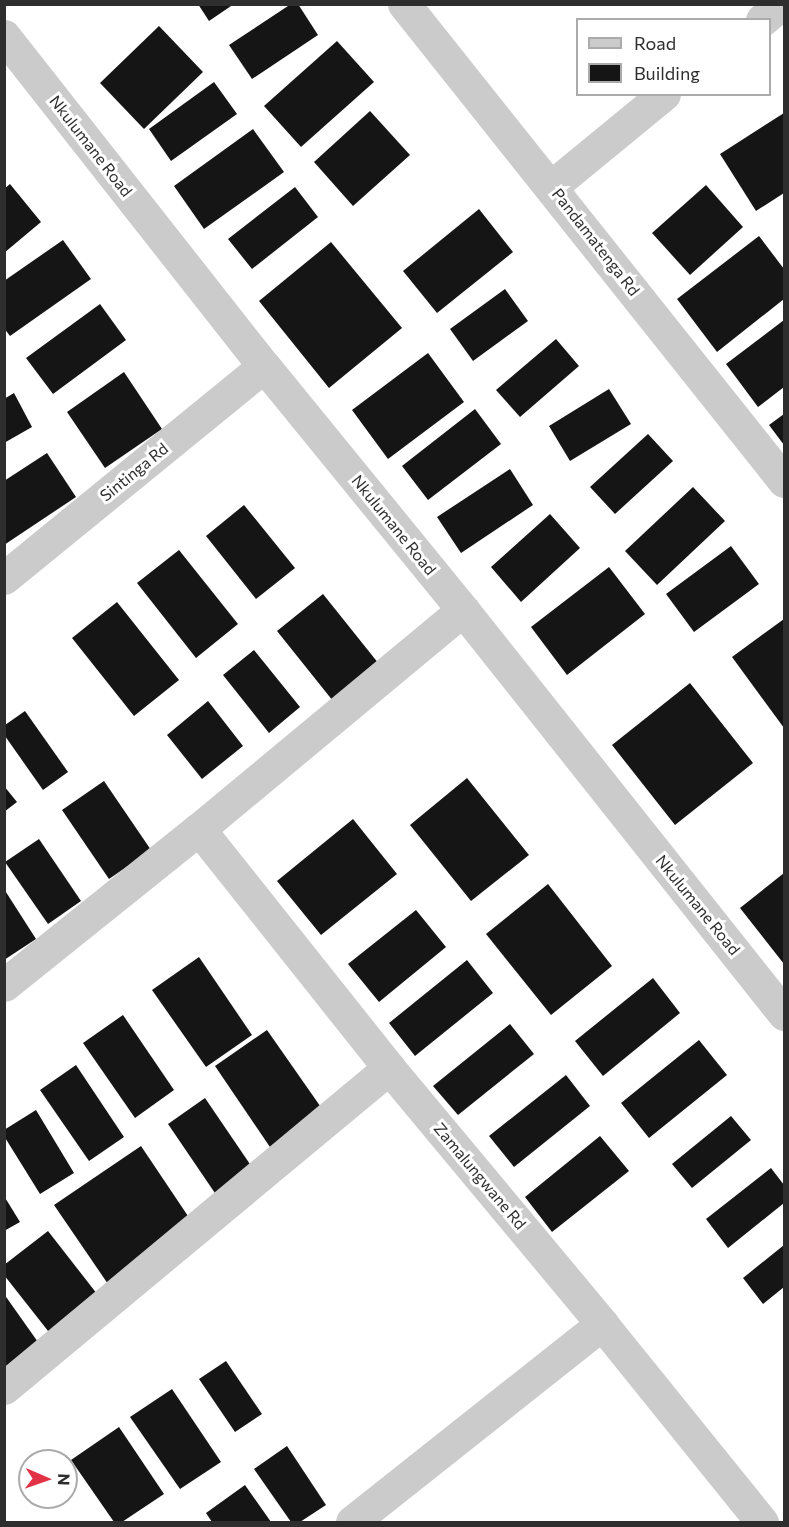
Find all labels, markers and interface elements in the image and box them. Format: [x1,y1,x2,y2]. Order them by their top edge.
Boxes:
legend [576,18,771,96]
text: Road [634,32,676,54]
text: Building [634,62,700,84]
street label: Nkulumane Road [46,92,136,200]
street label: Pandamatenga Rd [548,184,644,300]
street label: Sintinga Rd [96,439,172,505]
street label: Nkulumane Road [348,471,440,579]
street label: Nkulumane Road [652,851,744,959]
street label: Zamalungwane Rd [430,1119,530,1233]
north arrow [18,1449,78,1509]
text: N [55,1473,74,1486]

